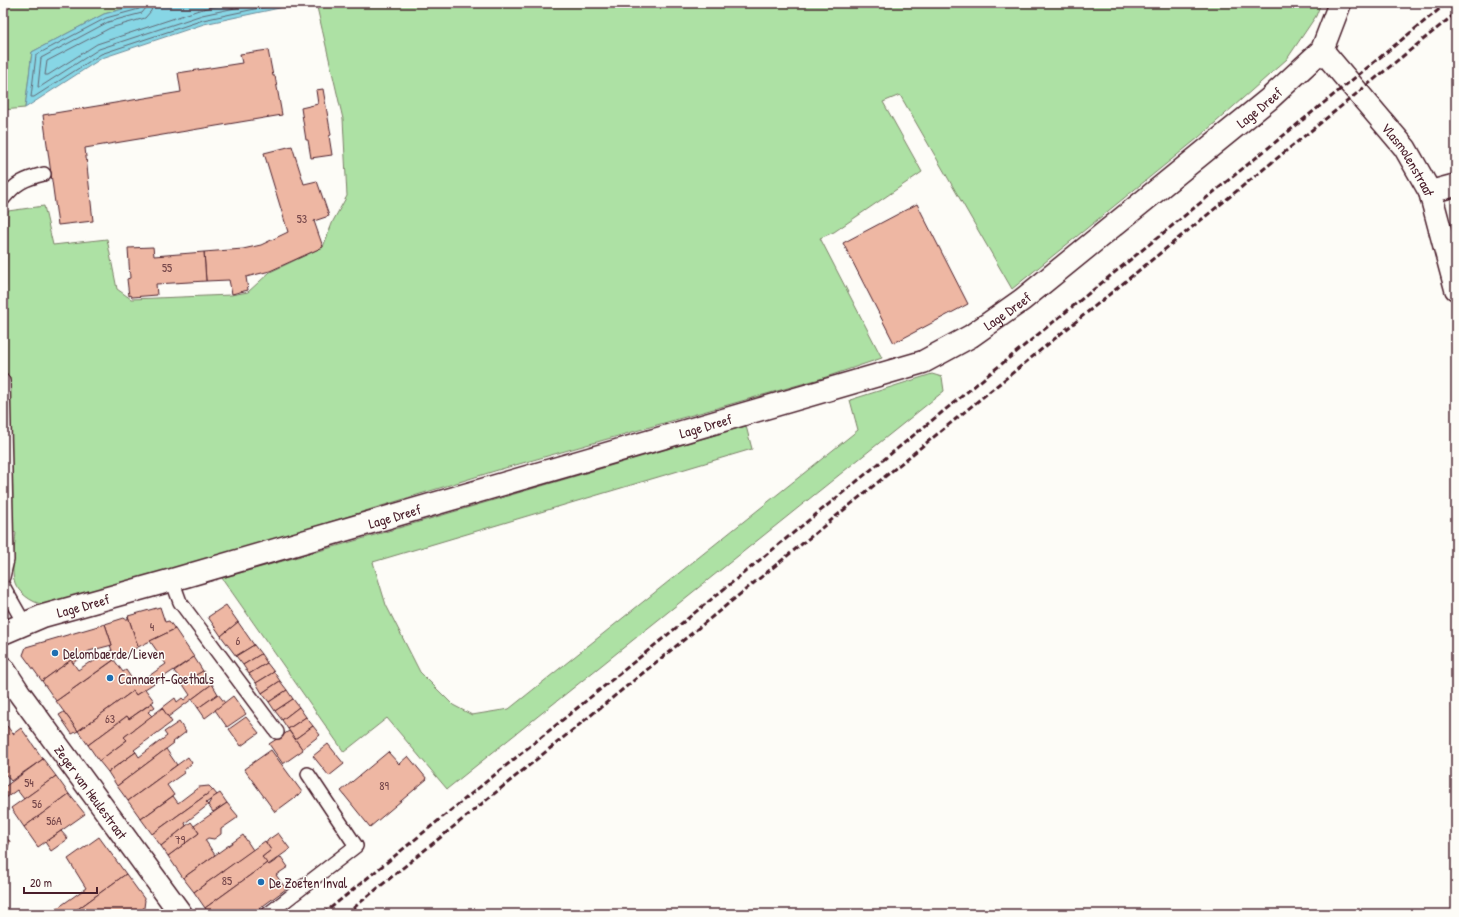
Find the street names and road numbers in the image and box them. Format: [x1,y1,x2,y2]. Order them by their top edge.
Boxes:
street label: Lage Dreef [1232,82,1286,132]
street label: Vlasmolenstraat [1378,118,1440,198]
street label: Lage Dreef [979,287,1035,334]
street label: Lage Dreef [677,408,734,442]
street label: Lage Dreef [366,499,423,532]
street label: Lage Dreef [54,588,112,621]
street label: Zeger van Heulestraat [51,741,132,843]

